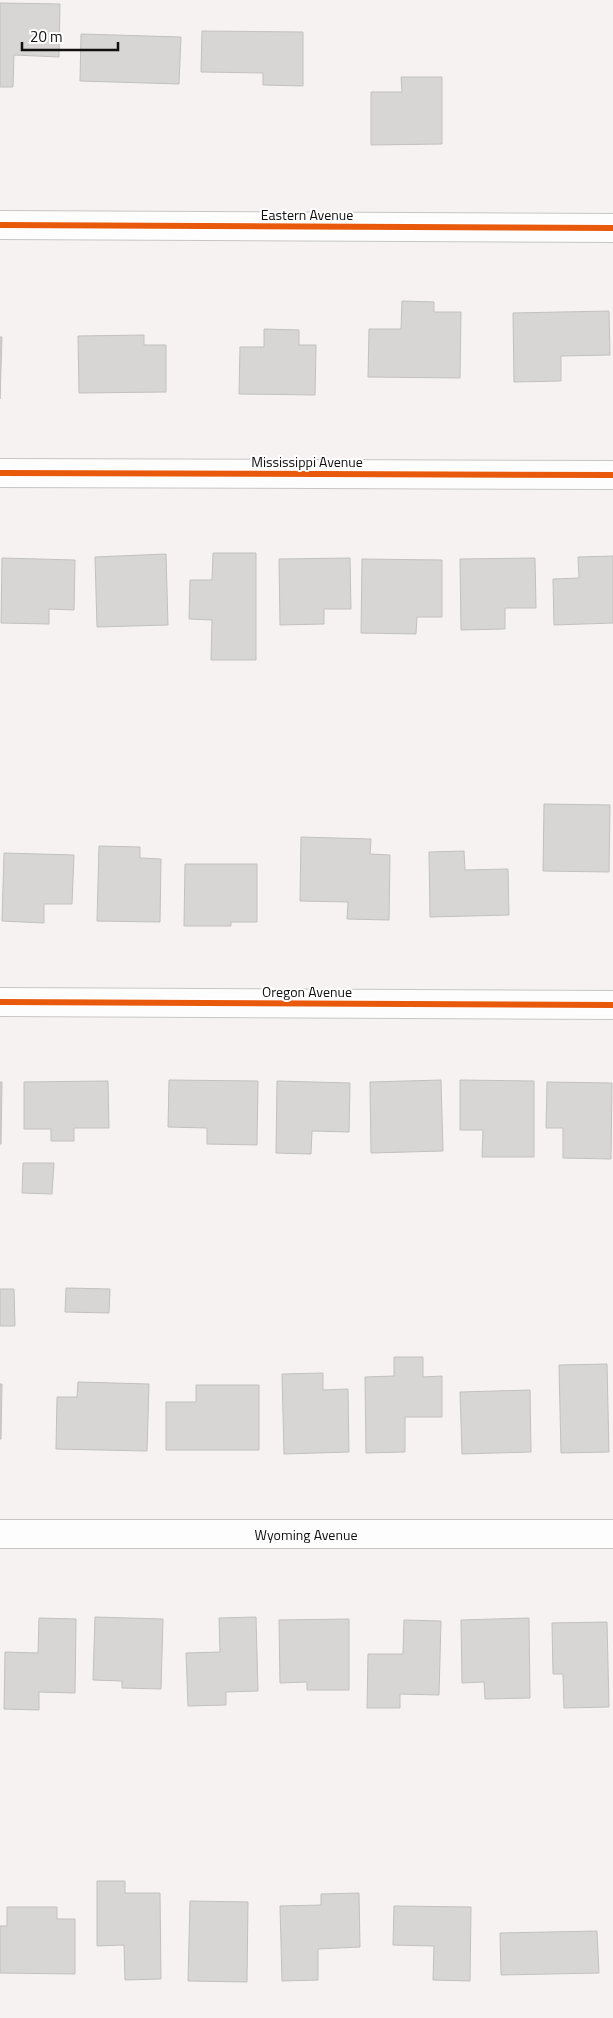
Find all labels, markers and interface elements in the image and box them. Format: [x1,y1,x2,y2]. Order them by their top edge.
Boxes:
scale bar [22,20,119,52]
text: 20 m [30,25,63,48]
street label: Eastern Avenue [261,204,353,225]
street label: Mississippi Avenue [251,451,363,472]
street label: Oregon Avenue [262,981,352,1002]
street label: Wyoming Avenue [255,1524,357,1545]

